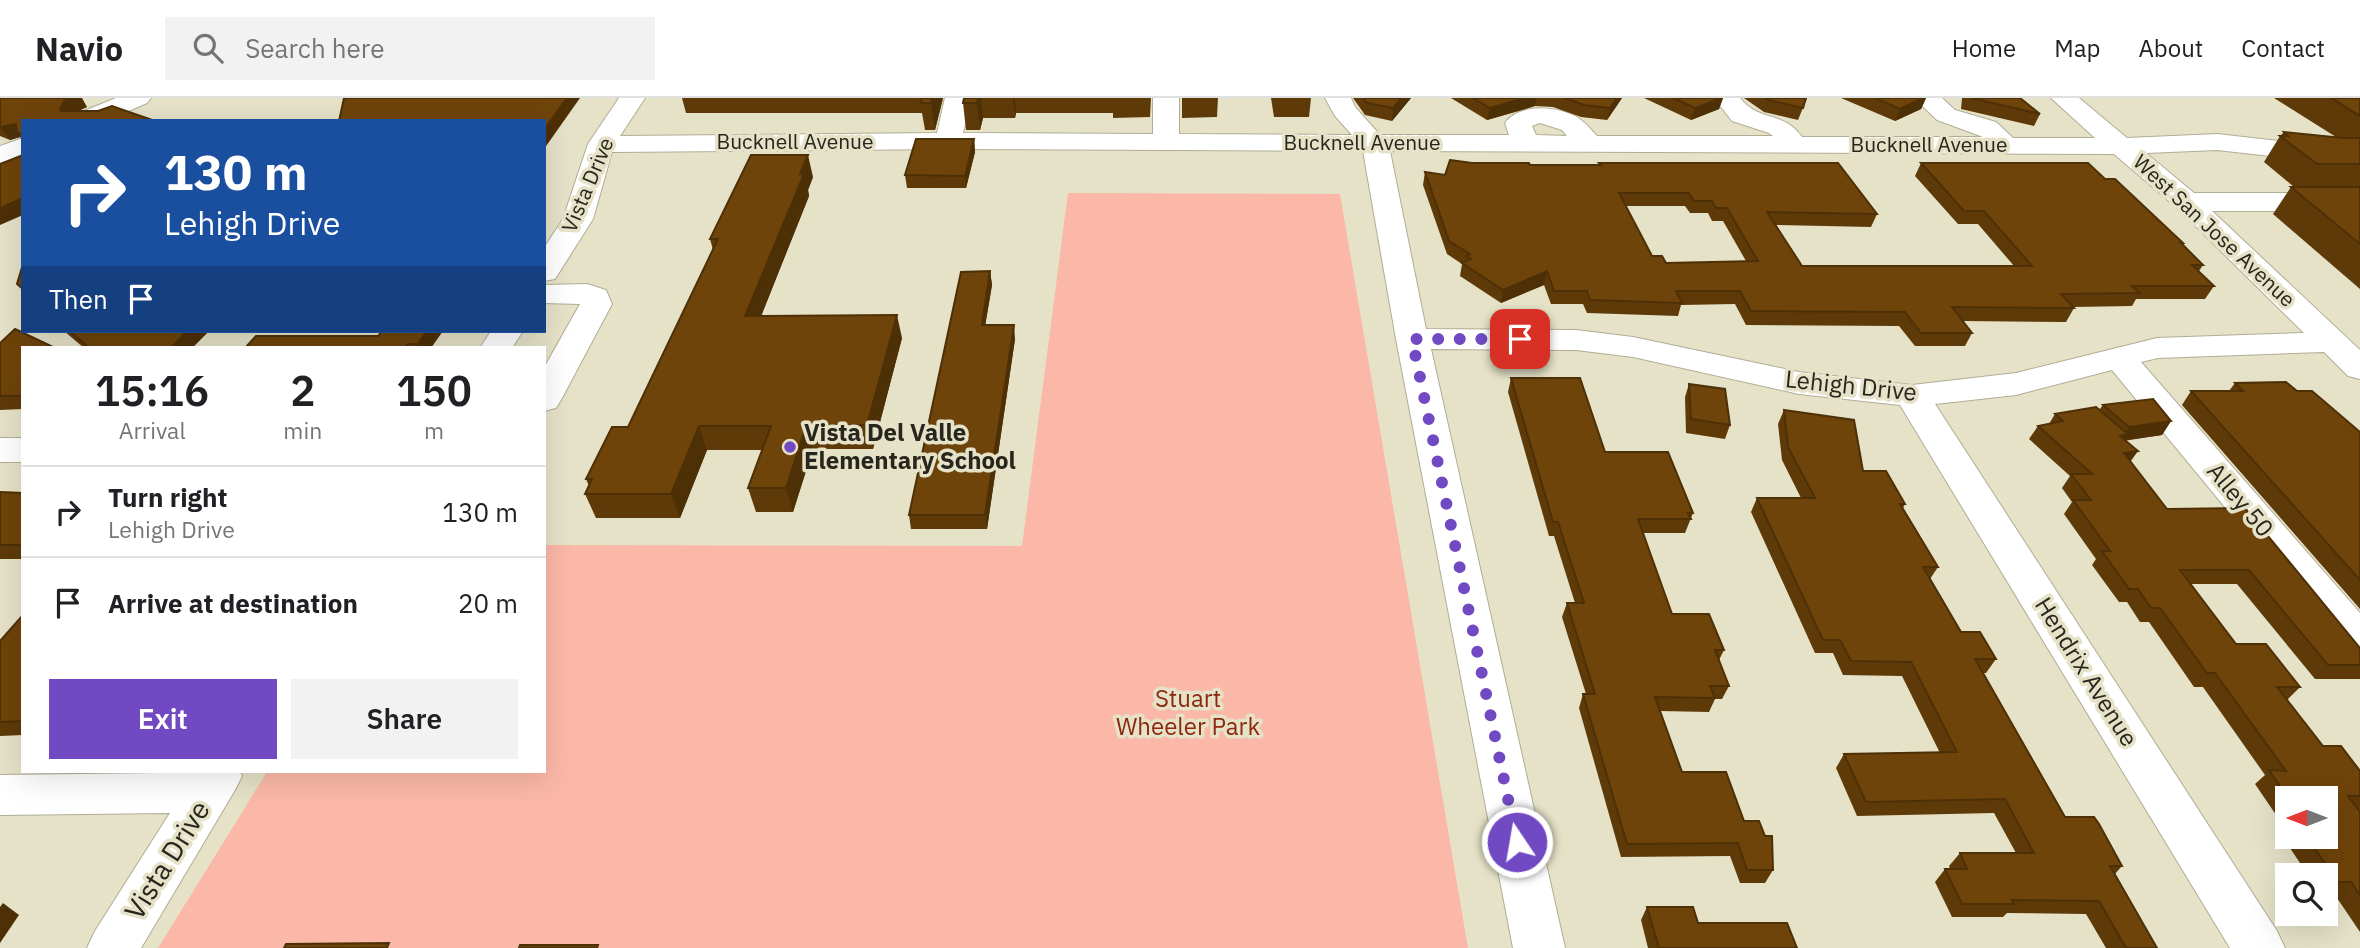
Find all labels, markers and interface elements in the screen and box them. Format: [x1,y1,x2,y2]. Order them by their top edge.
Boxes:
search box [165,17,655,80]
text: Navio [35,27,123,70]
icon: search [189,29,227,67]
text: Search here [245,31,385,65]
text: Home [1952,32,2016,64]
text: Map [2054,32,2100,64]
text: About [2138,32,2203,64]
text: Contact [2241,32,2325,64]
street label: Bucknell Avenue [716,127,874,155]
street label: Bucknell Avenue [1283,128,1441,156]
street label: Bucknell Avenue [1850,130,2008,158]
street label: Vista Drive [555,133,620,236]
text: 130 m [164,140,308,203]
icon: right [49,147,140,238]
street label: West San Jose Avenue [2128,148,2302,313]
text: Lehigh Drive [164,202,340,244]
icon: arrive [122,280,160,318]
text: Then [49,282,108,316]
pin [1490,309,1550,369]
icon: arrive [1501,320,1539,358]
street label: Lehigh Drive [1784,362,1919,408]
text: 15:16 [95,363,209,418]
text: 2 [290,363,315,418]
text: 150 [396,363,472,418]
text: Arrival [119,415,186,445]
text: min [283,415,322,445]
text: m [424,415,444,445]
place label: Vista Del Valle Elementary School [804,416,1016,476]
marker: Vista Del Valle Elementary School [782,439,798,455]
street label: Alley 50 [2200,455,2281,543]
text: Turn right [108,480,227,514]
icon: right [49,493,87,531]
text: 130 m [442,495,518,529]
text: Lehigh Drive [108,514,235,544]
icon: arrive [49,584,87,622]
text: Arrive at destination [108,586,358,620]
text: 20 m [458,586,518,620]
street label: Hendrix Avenue [2028,591,2146,752]
button: Exit [49,679,277,759]
button: Share [291,679,518,759]
park label: Stuart Wheeler Park [1116,682,1260,742]
north arrow [2275,786,2338,849]
map controls [2275,786,2338,926]
street label: Vista Drive [115,793,218,926]
position arrow [1480,805,1554,879]
button: search [2275,863,2338,926]

